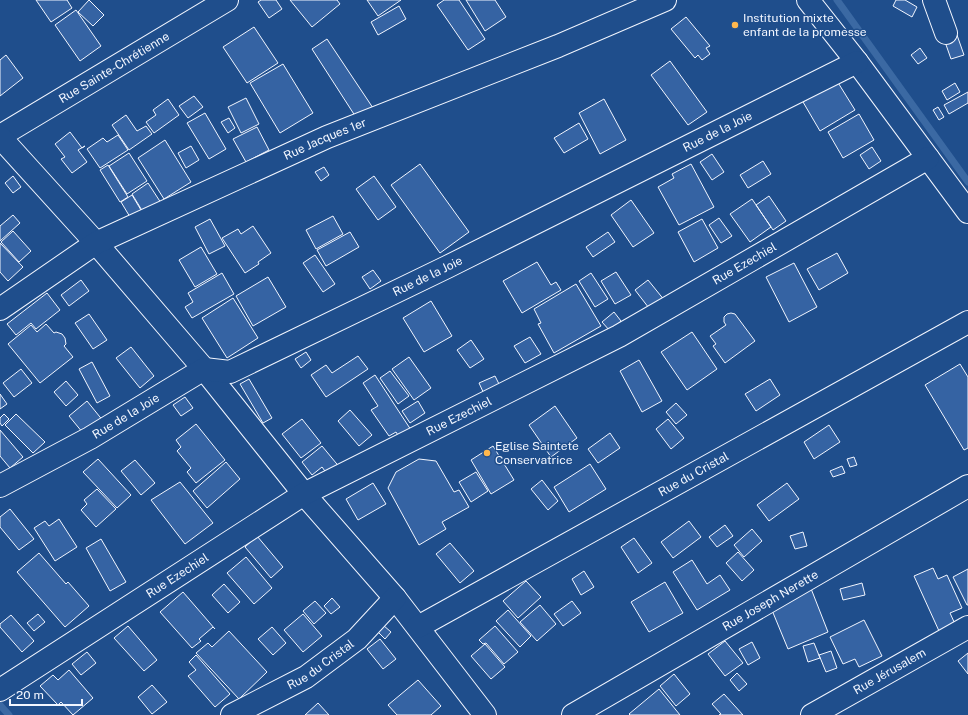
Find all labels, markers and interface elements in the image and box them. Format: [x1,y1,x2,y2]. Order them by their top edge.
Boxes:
place label: Institution mixte enfant de la promesse [743,11,867,39]
marker: Institution mixte enfant de la promesse [730,20,740,30]
street label: Rue Sainte-Chrétienne [56,29,172,106]
street label: Rue de la Joie [681,108,755,155]
street label: Rue Jacques 1er [281,115,369,163]
street label: Rue Ezechiel [710,240,779,288]
street label: Rue de la Joie [391,253,465,299]
street label: Rue de la Joie [90,391,162,442]
street label: Rue Ezechiel [424,394,494,439]
place label: Eglise Saintete Conservatrice [495,439,579,467]
marker: Eglise Saintete Conservatrice [482,448,492,458]
street label: Rue du Cristal [656,449,731,499]
street label: Rue Ezechiel [143,550,211,601]
street label: Rue Joseph Nerette [720,567,821,634]
street label: Rue du Cristal [285,637,357,693]
street label: Rue Jérusalem [851,645,928,697]
scale bar [10,681,82,707]
text: 20 m [16,688,44,702]

